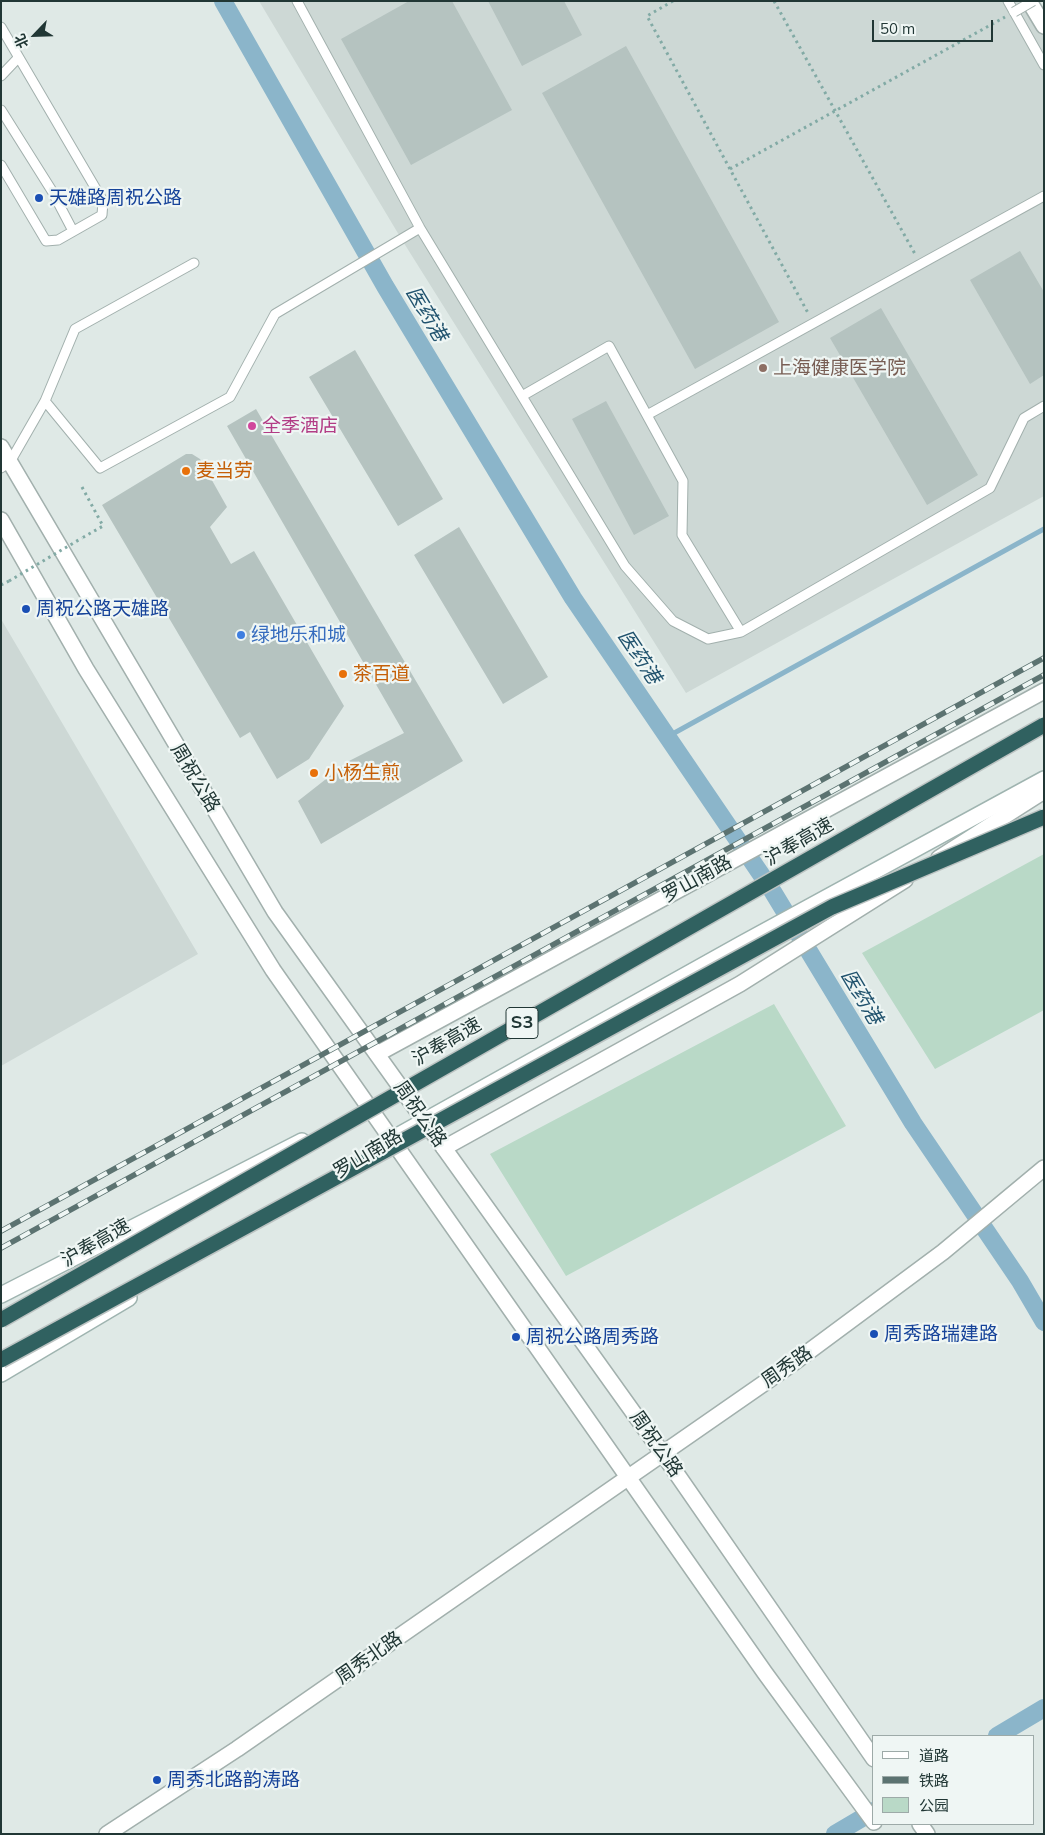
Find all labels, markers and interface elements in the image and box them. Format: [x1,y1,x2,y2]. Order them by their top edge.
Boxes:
north arrow [10,10,60,60]
scale bar [875,10,996,42]
text: 50 m [880,19,915,38]
text: 北 [10,31,32,51]
place label: 天雄路周祝公路 [49,187,182,209]
marker: 天雄路周祝公路 [33,192,45,204]
water label: 医药港 [400,282,452,346]
place label: 上海健康医学院 [773,357,906,379]
marker: 上海健康医学院 [757,362,769,374]
place label: 全季酒店 [262,415,338,437]
marker: 全季酒店 [246,420,258,432]
place label: 麦当劳 [196,460,253,482]
marker: 麦当劳 [180,465,192,477]
place label: 周祝公路天雄路 [36,598,169,620]
marker: 周祝公路天雄路 [20,603,32,615]
place label: 绿地乐和城 [251,624,346,646]
water label: 医药港 [612,625,666,689]
marker: 绿地乐和城 [235,629,247,641]
place label: 茶百道 [353,663,410,685]
marker: 茶百道 [337,668,349,680]
street label: 周祝公路 [166,740,224,816]
place label: 小杨生煎 [324,762,400,784]
marker: 小杨生煎 [308,767,320,779]
street label: 沪奉高速 [760,813,838,871]
street label: 罗山南路 [658,851,736,907]
water label: 医药港 [835,965,887,1029]
road number: S3 [506,1008,538,1038]
street label: 沪奉高速 [408,1013,486,1071]
street label: 周祝公路 [389,1076,451,1152]
street label: 罗山南路 [330,1125,406,1183]
street label: 沪奉高速 [57,1214,135,1272]
place label: 周秀路瑞建路 [884,1323,998,1345]
place label: 周祝公路周秀路 [526,1326,659,1348]
marker: 周秀路瑞建路 [868,1328,880,1340]
marker: 周祝公路周秀路 [510,1331,522,1343]
street label: 周秀路 [757,1341,817,1393]
street label: 周祝公路 [625,1406,687,1482]
street label: 周秀北路 [331,1627,407,1689]
legend [872,1735,1035,1825]
text: 道路 [919,1746,949,1765]
place label: 周秀北路韵涛路 [167,1769,300,1791]
text: 铁路 [919,1771,949,1790]
marker: 周秀北路韵涛路 [151,1774,163,1786]
text: 公园 [919,1796,949,1815]

